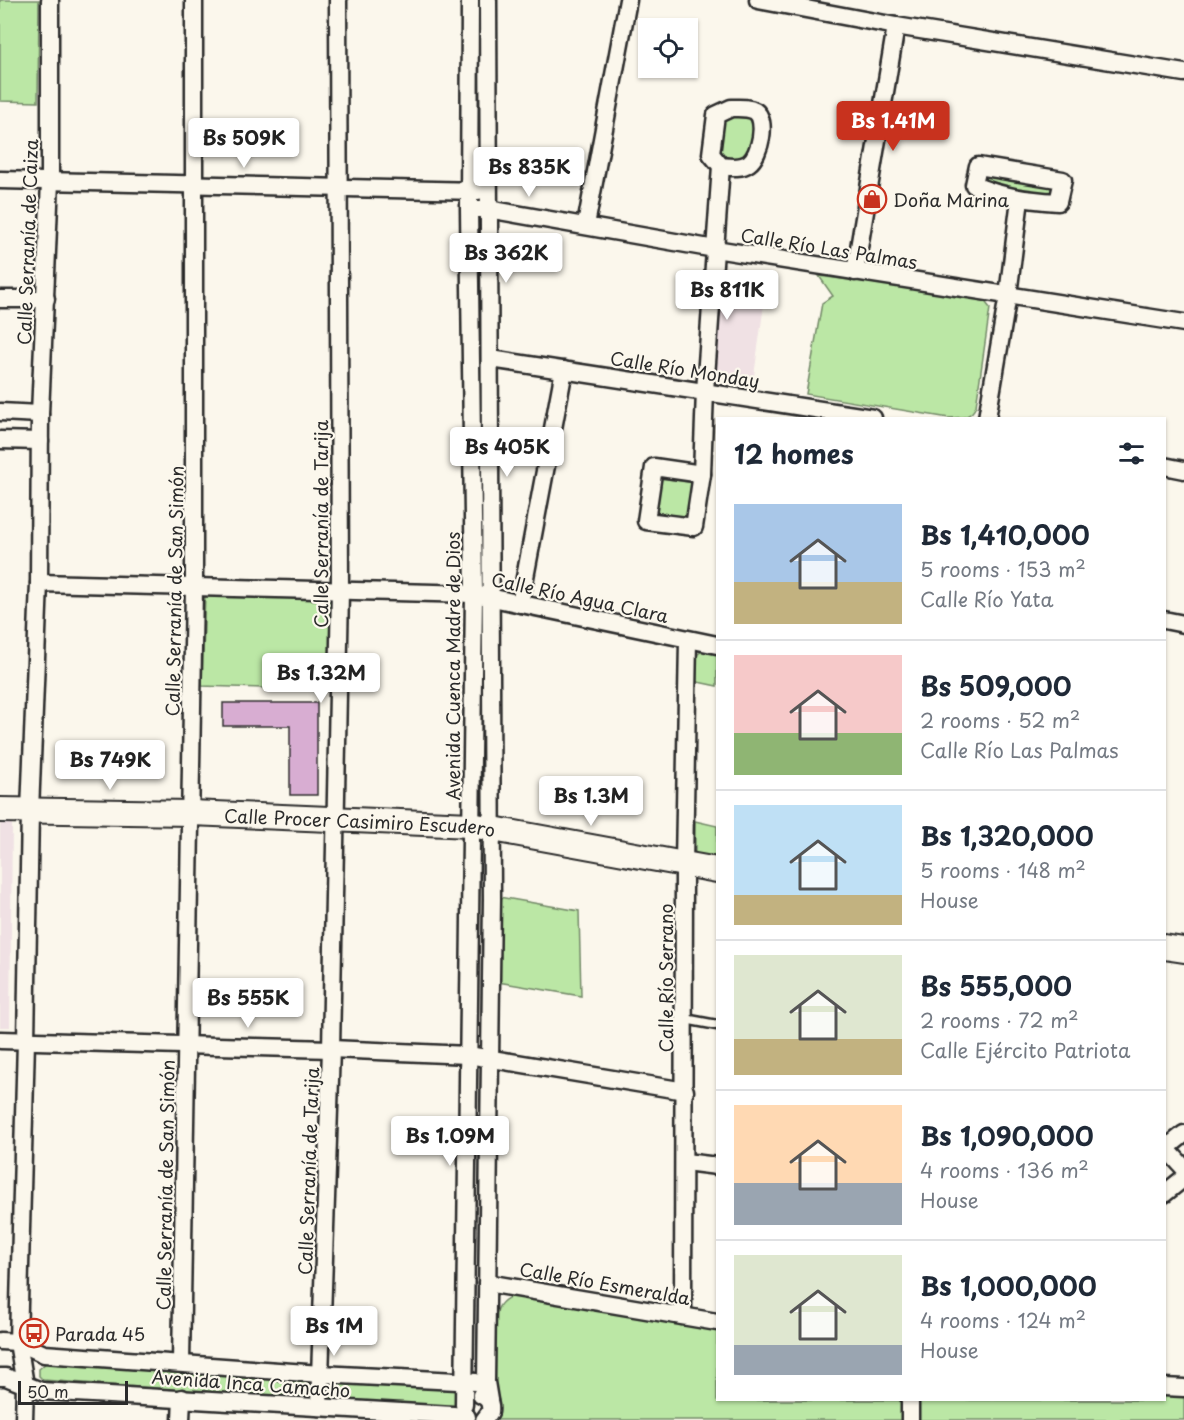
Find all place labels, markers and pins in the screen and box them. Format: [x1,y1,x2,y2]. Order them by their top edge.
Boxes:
pin: Bs 1.41M [831,101,955,152]
pin: Bs 509K [189,118,299,169]
pin: Bs 835K [474,147,584,198]
shop icon: Doña Marina [856,183,888,215]
place label: Doña Marina [893,186,1009,213]
pin: Bs 362K [451,233,561,284]
pin: Bs 811K [672,270,782,321]
pin: Bs 405K [452,427,562,478]
pin: Bs 1.32M [259,653,383,704]
pin: Bs 749K [55,740,165,791]
pin: Bs 1.3M [536,776,646,827]
pin: Bs 555K [193,978,303,1029]
pin: Bs 1.09M [388,1116,512,1167]
pin: Bs 1M [292,1306,376,1357]
bus stop icon: Parada 45 [18,1317,50,1349]
place label: Parada 45 [55,1320,145,1347]

